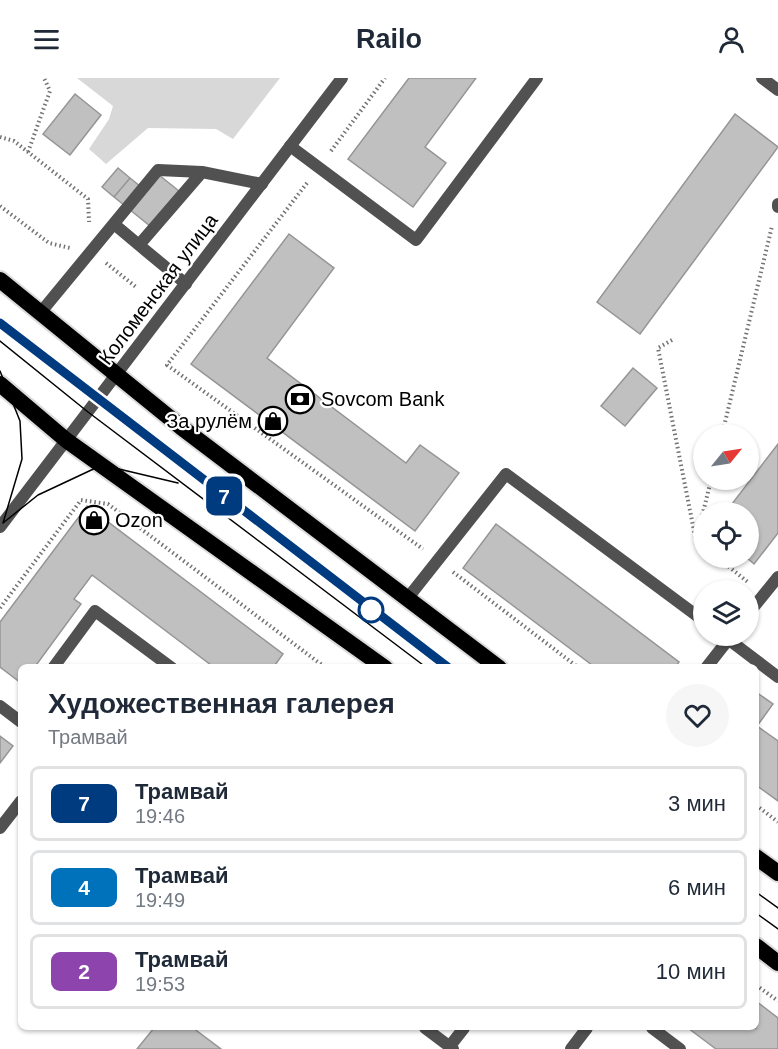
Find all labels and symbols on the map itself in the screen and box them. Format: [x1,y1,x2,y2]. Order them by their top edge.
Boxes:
street label: Коломенская улица [94,209,222,369]
bank icon: Sovcom Bank [284,383,316,415]
place label: Sovcom Bank [321,388,445,410]
shop icon: За рулём [257,405,289,437]
place label: За рулём [166,410,252,432]
north arrow [693,424,759,490]
line badge: 7 [204,476,244,516]
shop icon: Ozon [78,504,110,536]
place label: Ozon [115,509,163,531]
unlabelled marker [358,597,384,623]

